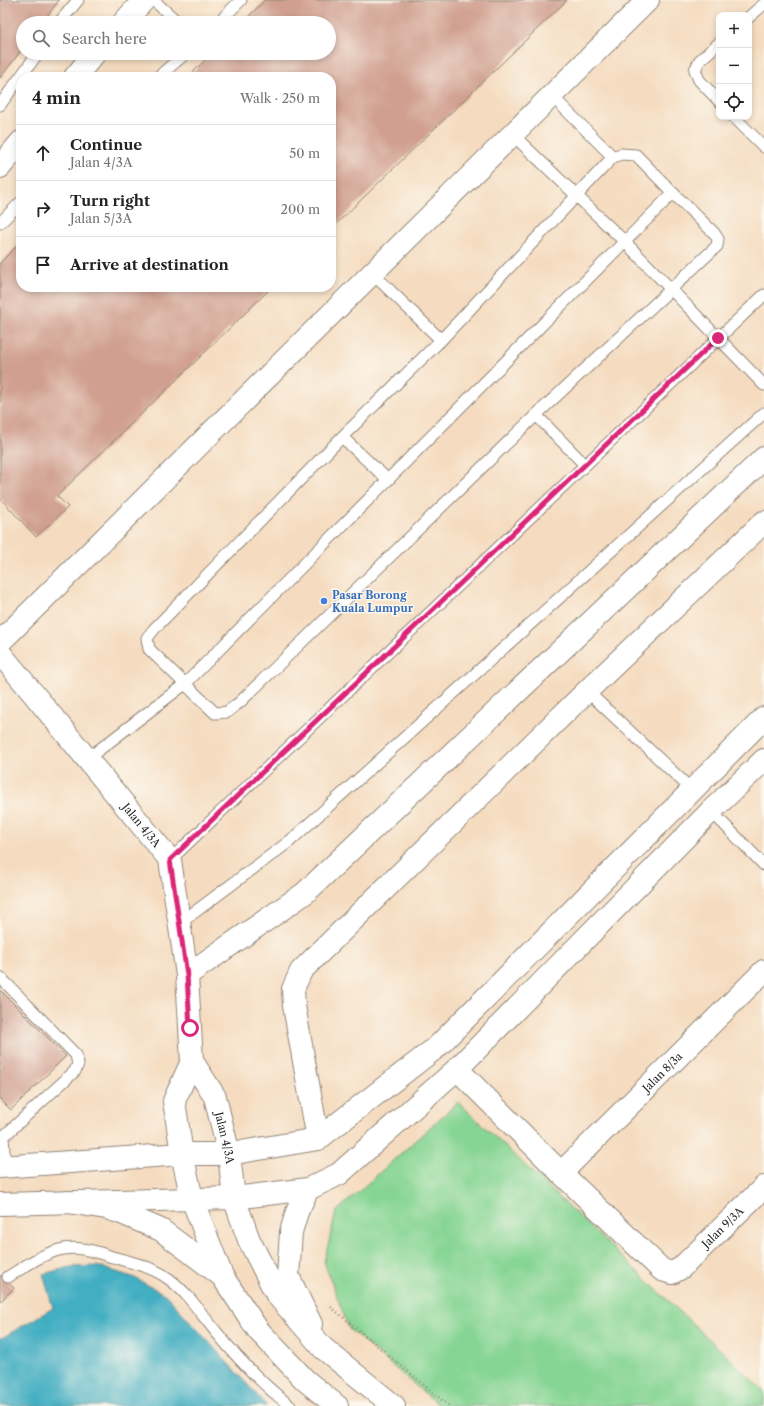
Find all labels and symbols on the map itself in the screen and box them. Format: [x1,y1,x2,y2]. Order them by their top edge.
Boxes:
route end [709,329,727,347]
place label: Pasar Borong Kuala Lumpur [332,588,414,615]
marker: Pasar Borong Kuala Lumpur [319,596,329,606]
street label: Jalan 4/3A [118,799,164,851]
route start [181,1019,199,1037]
street label: Jalan 8/3a [638,1049,685,1096]
street label: Jalan 4/3A [211,1108,237,1165]
street label: Jalan 9/3A [697,1203,747,1252]

